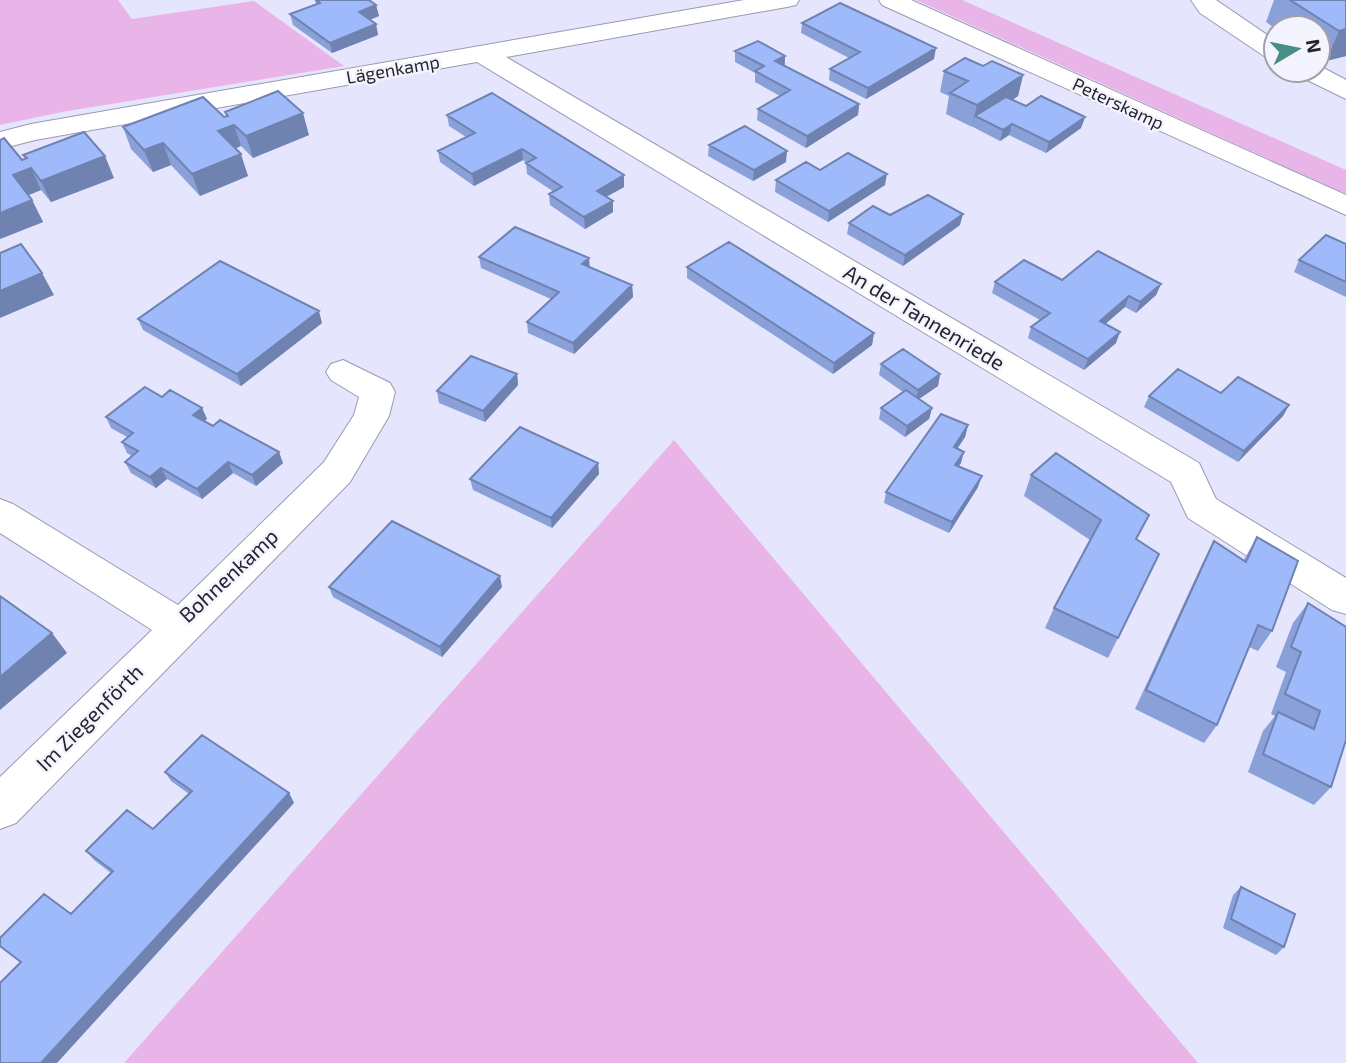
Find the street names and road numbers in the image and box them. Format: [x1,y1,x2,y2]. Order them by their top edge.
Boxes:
street label: Lägenkamp [344,50,441,88]
street label: Peterskamp [1069,72,1168,134]
street label: An der Tannenriede [840,259,1010,375]
street label: Bohnenkamp [174,523,282,627]
street label: Im Ziegenförth [30,658,147,775]

